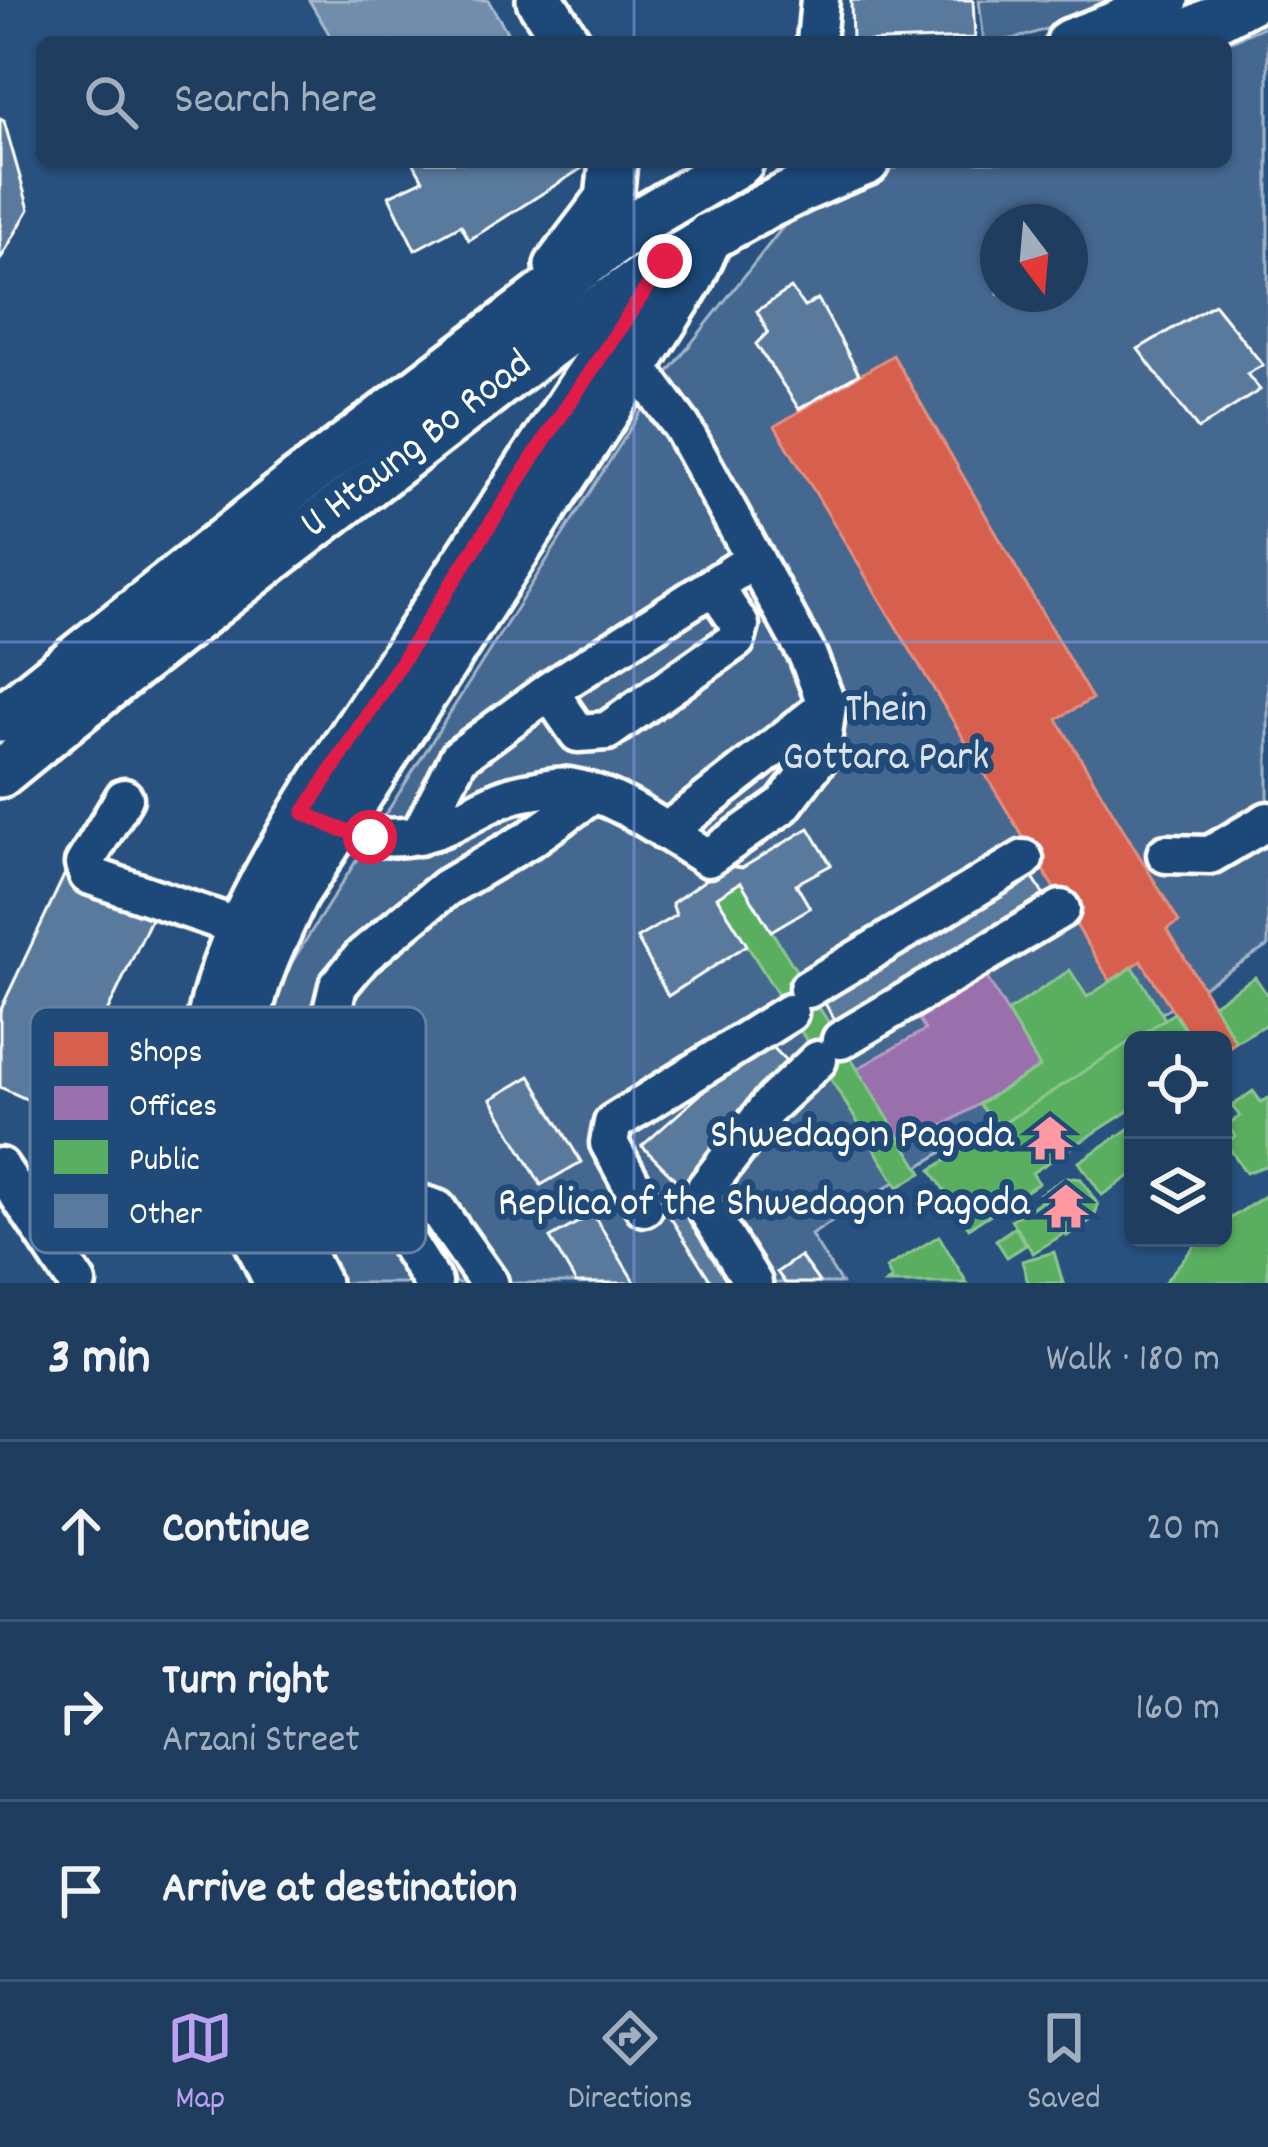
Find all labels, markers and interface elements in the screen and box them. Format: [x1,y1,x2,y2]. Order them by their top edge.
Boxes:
search box [36,36,1232,168]
icon: search [78,69,144,135]
text: Search here [174,70,377,134]
north arrow [980,204,1088,312]
route end [638,234,692,288]
street label: U Htaung Bo Road [289,337,546,555]
park label: Thein Gottara Park [782,682,990,790]
route start [343,810,397,864]
legend [30,1007,426,1253]
text: Shops [129,1031,202,1078]
map controls [1124,1031,1232,1247]
button: locate [1124,1031,1232,1139]
text: Offices [129,1085,217,1132]
place label: Shwedagon Pagoda [710,1108,1015,1168]
temple icon: Shwedagon Pagoda [1025,1113,1075,1163]
text: Public [129,1139,200,1186]
button: layers [1124,1139,1232,1247]
place label: Replica of the Shwedagon Pagoda [498,1176,1031,1236]
temple icon: Replica of the Shwedagon Pagoda [1041,1181,1091,1231]
text: Other [129,1193,203,1240]
text: 3 min [48,1325,150,1397]
text: Walk · 180 m [1046,1334,1220,1389]
icon: ahead [48,1498,114,1564]
text: Continue [162,1499,310,1563]
text: 20 m [1146,1503,1220,1558]
text: Turn right [162,1651,329,1715]
icon: right [48,1678,114,1744]
text: 160 m [1135,1683,1220,1738]
text: Arzani Street [162,1715,360,1770]
icon: arrive [48,1858,114,1924]
text: Arrive at destination [162,1859,517,1923]
tab: Map [167,2005,233,2124]
tab: Directions [568,2005,693,2124]
tab: Saved [1027,2005,1101,2124]

